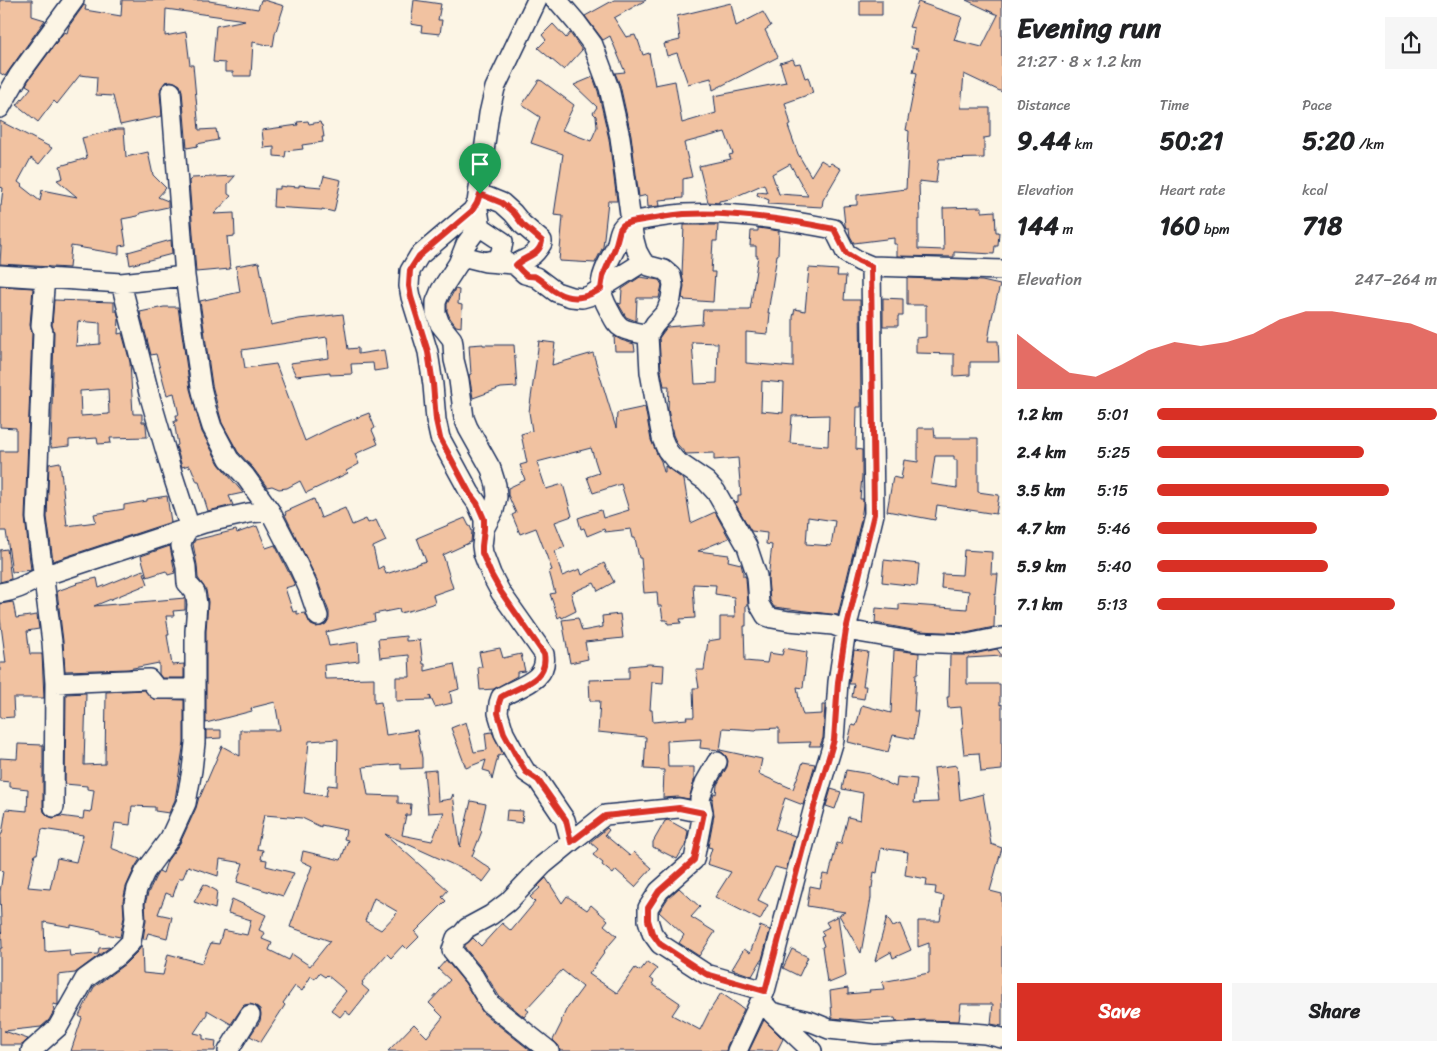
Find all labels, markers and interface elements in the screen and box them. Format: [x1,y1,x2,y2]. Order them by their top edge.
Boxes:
text: Evening run [1017,3,1161,52]
button: share [1385,17,1437,69]
text: 21:27 · 8 × 1.2 km [1017,47,1142,76]
text: Distance [1017,93,1070,118]
text: Time [1160,93,1189,118]
text: Pace [1302,93,1332,118]
text: 9.44 [1017,118,1071,163]
text: 50:21 [1160,118,1223,163]
text: 5:20 [1302,118,1355,163]
text: km [1071,132,1093,157]
text: /km [1355,132,1384,157]
pin [459,143,501,194]
icon: arrive [466,150,494,178]
text: Elevation [1017,178,1074,203]
text: Heart rate [1160,178,1225,203]
text: kcal [1302,178,1328,203]
text: 144 [1017,203,1059,248]
text: 160 [1160,203,1200,248]
text: 718 [1302,203,1342,248]
text: m [1059,217,1073,242]
text: bpm [1200,217,1230,242]
text: Elevation [1017,265,1082,294]
text: 247–264 m [1355,265,1437,294]
text: 1.2 km [1017,400,1063,429]
text: 5:01 [1097,400,1129,429]
text: 2.4 km [1017,438,1066,467]
text: 5:25 [1097,438,1131,467]
text: 3.5 km [1017,476,1065,505]
text: 5:15 [1097,476,1128,505]
text: 4.7 km [1017,514,1066,543]
text: 5:46 [1097,514,1131,543]
text: 5.9 km [1017,552,1066,581]
text: 5:40 [1097,552,1132,581]
text: 7.1 km [1017,590,1063,619]
text: 5:13 [1097,590,1127,619]
button: Save [1017,983,1222,1041]
button: Share [1232,983,1437,1041]

